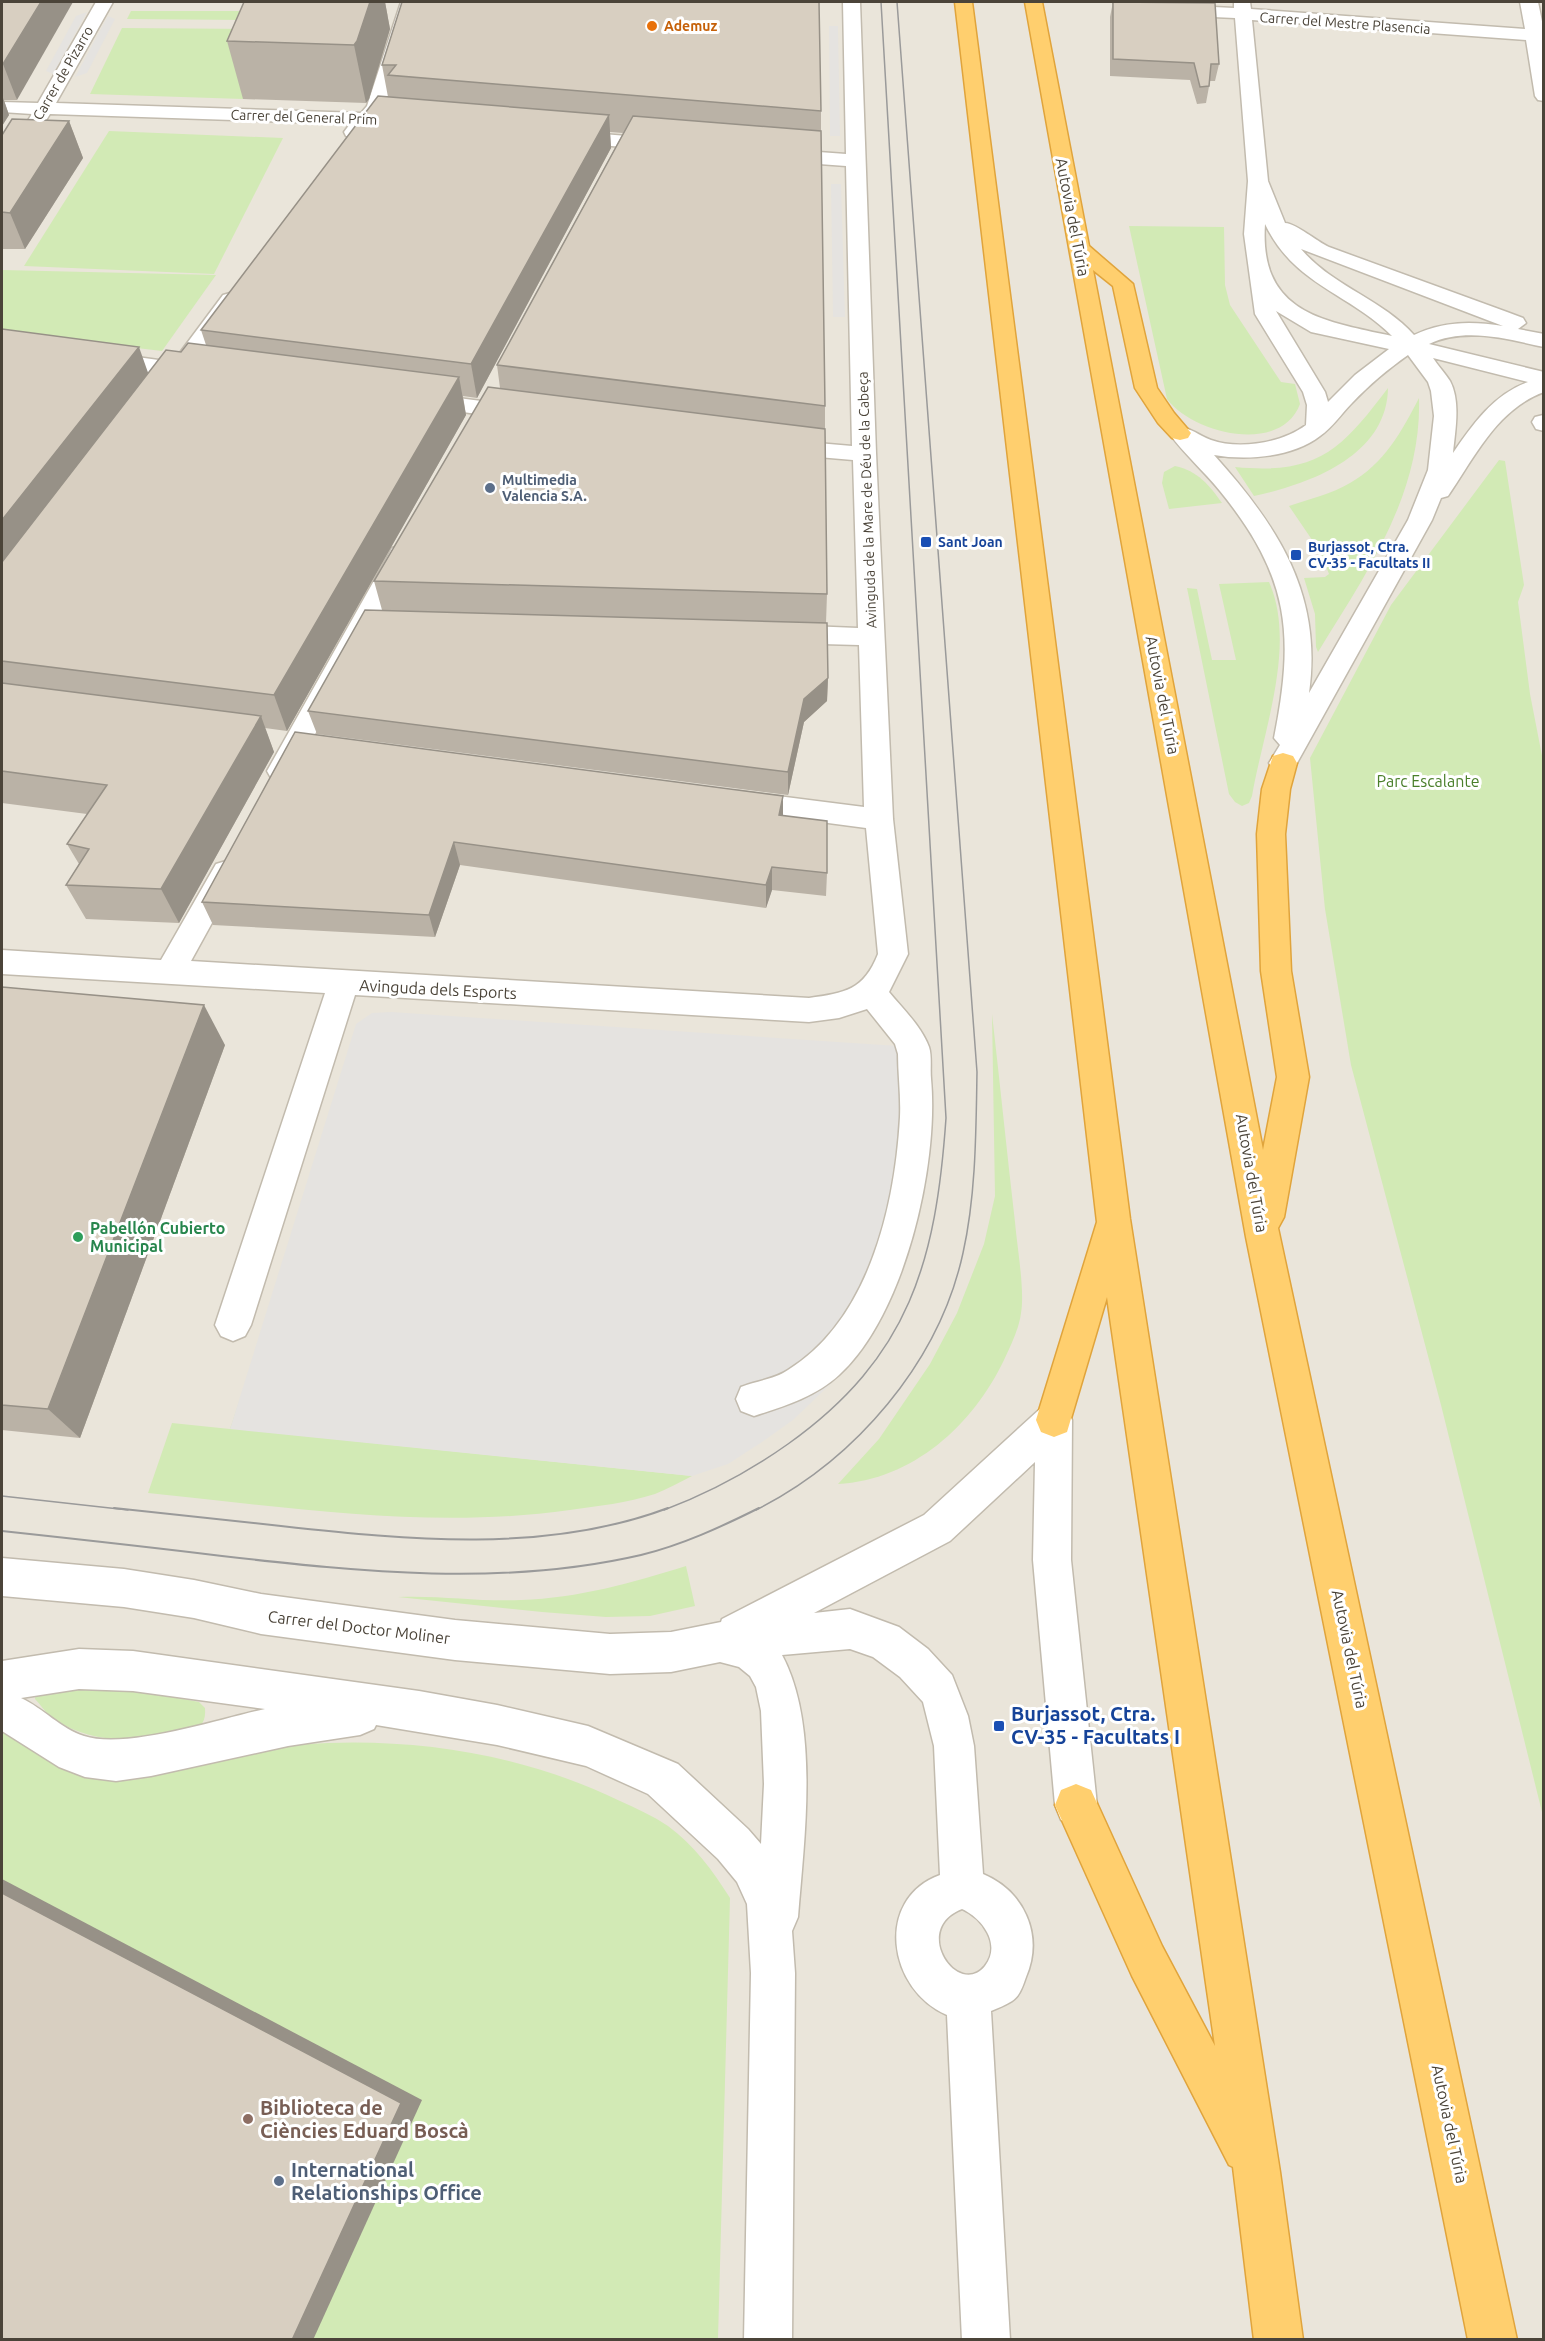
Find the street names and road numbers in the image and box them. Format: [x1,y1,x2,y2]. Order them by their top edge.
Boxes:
street label: Carrer del Mestre Plasencia [1259,9,1431,37]
street label: Carrer de Pizarro [30,23,96,123]
street label: Carrer del General Prim [230,106,378,128]
street label: Autovia del Túria [1053,156,1093,278]
street label: Avinguda de la Mare de Déu de la Cabeça [855,371,879,629]
street label: Autovia del Túria [1143,634,1183,756]
street label: Avinguda dels Esports [359,976,517,1002]
street label: Autovia del Túria [1233,1112,1271,1234]
street label: Autovia del Túria [1329,1588,1371,1710]
street label: Carrer del Doctor Moliner [267,1607,451,1647]
street label: Autovia del Túria [1429,2063,1471,2185]

